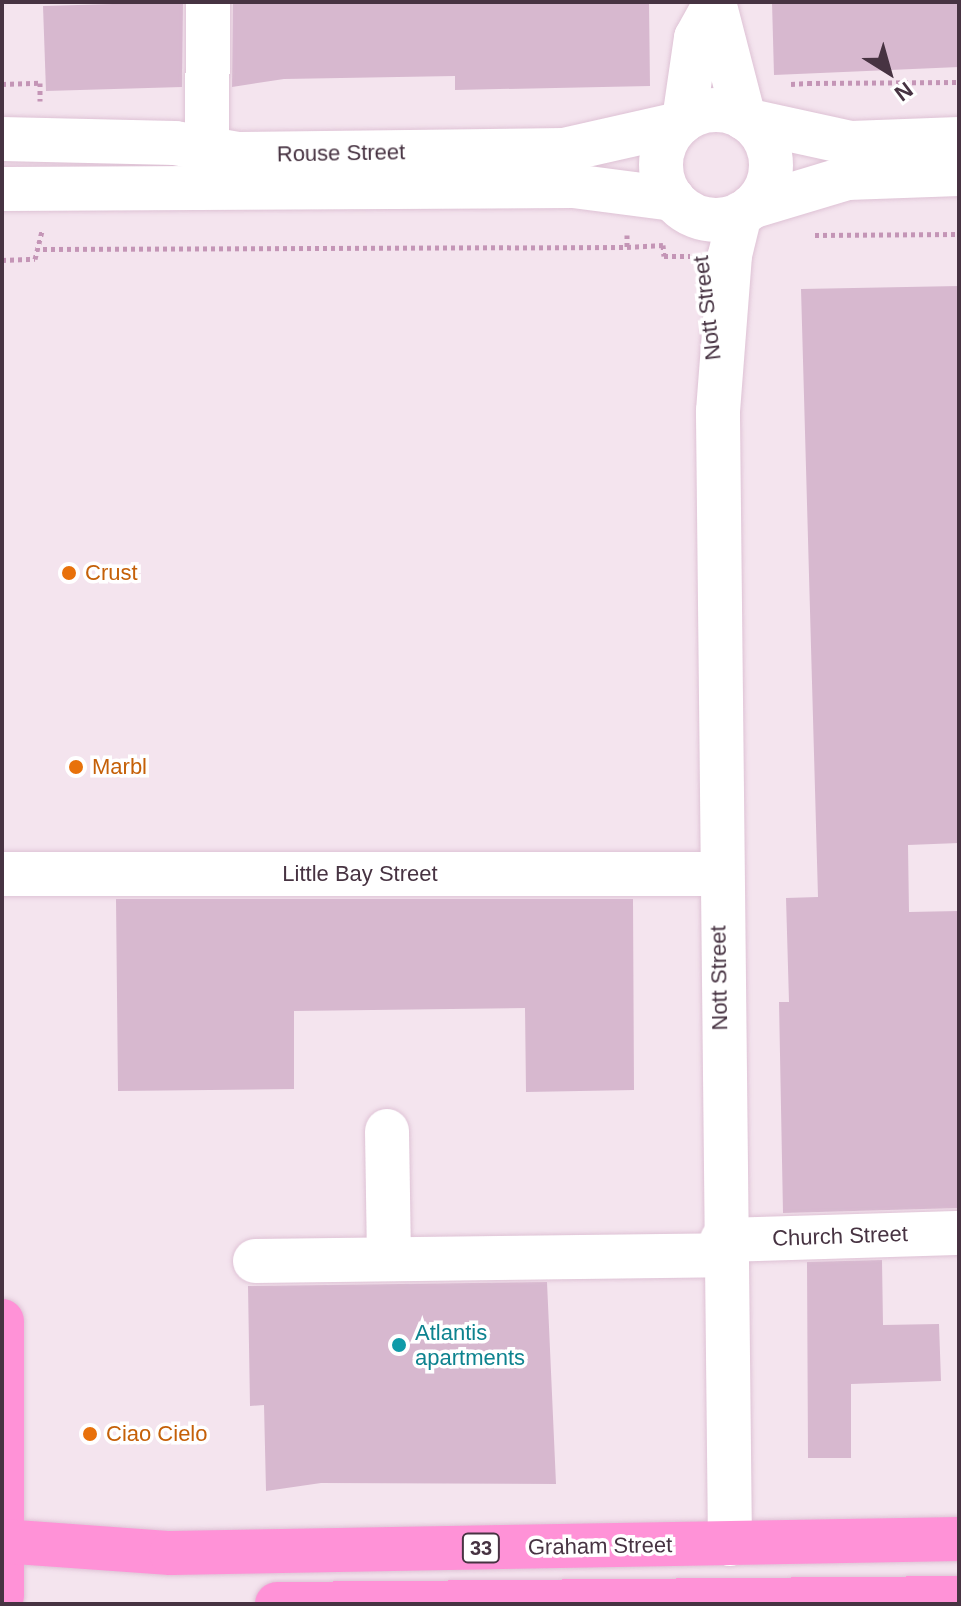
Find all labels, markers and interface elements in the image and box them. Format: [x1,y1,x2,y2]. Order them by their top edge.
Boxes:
north arrow [849,32,929,112]
text: N [890,77,918,106]
street label: Rouse Street [277,139,405,167]
street label: Nott Street [687,254,727,362]
place label: Crust [85,560,138,586]
marker: Crust [60,564,78,582]
place label: Marbl [92,754,147,780]
marker: Marbl [67,758,85,776]
street label: Little Bay Street [282,861,438,887]
street label: Nott Street [705,925,733,1031]
street label: Church Street [772,1220,908,1252]
place label: Atlantis apartments [415,1319,525,1370]
marker: Atlantis apartments [390,1336,408,1354]
place label: Ciao Cielo [106,1421,207,1447]
marker: Ciao Cielo [81,1425,99,1443]
road number: 33 [461,1532,501,1564]
street label: Graham Street [528,1532,672,1560]

